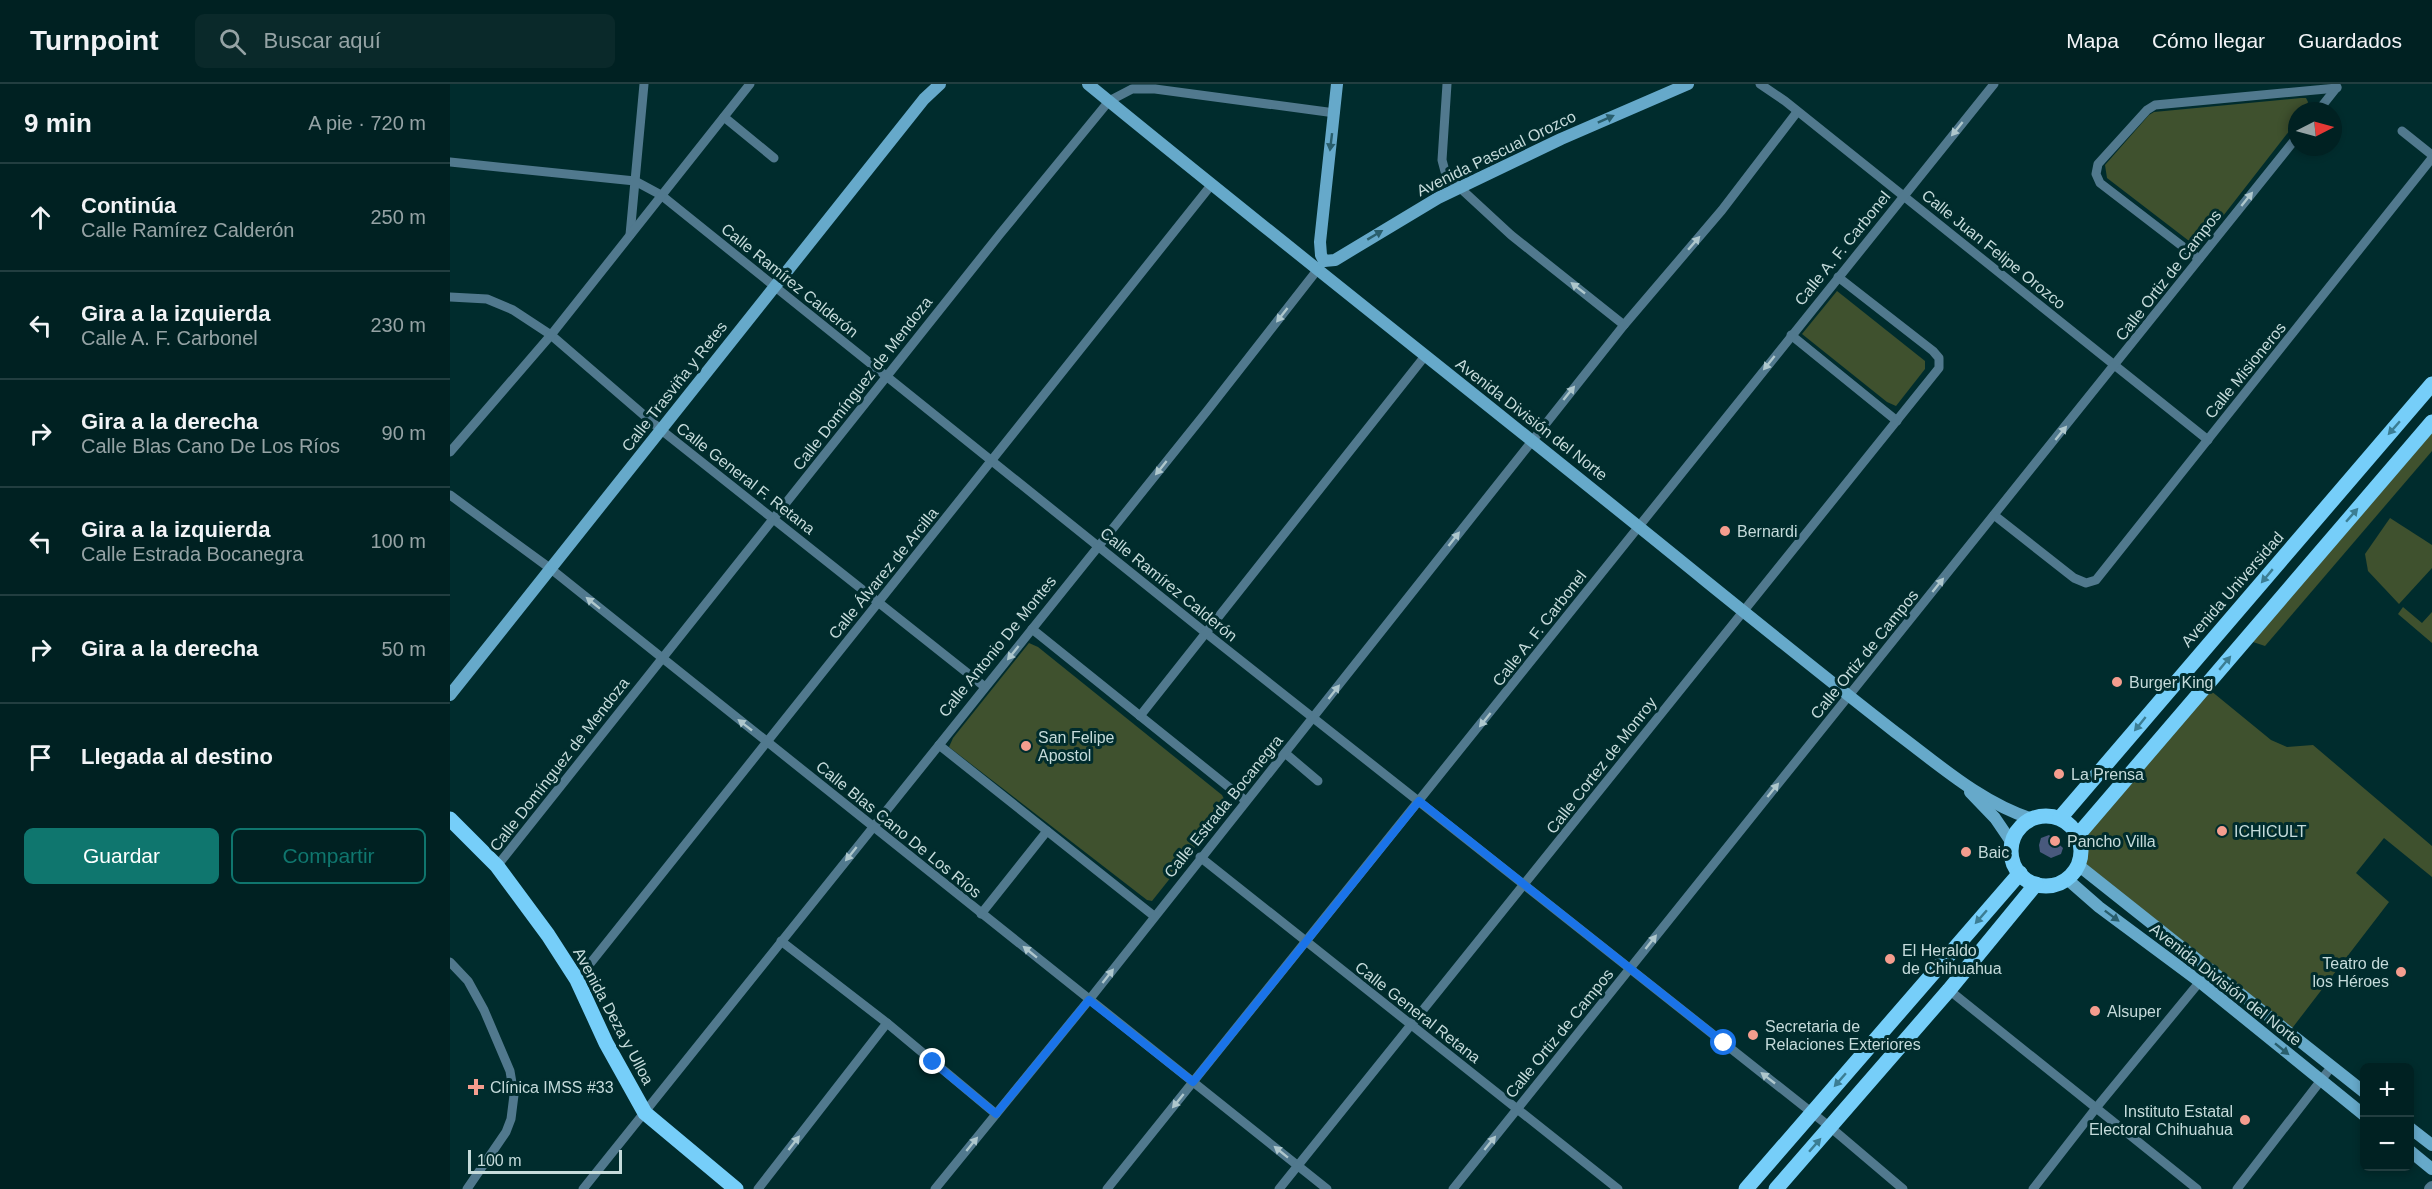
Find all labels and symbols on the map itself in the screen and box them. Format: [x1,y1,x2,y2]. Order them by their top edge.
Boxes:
north arrow [2288,102,2342,156]
street label: Avenida Pascual Orozco [1414,107,1579,199]
one-way arrow [1597,114,1615,124]
one-way arrow [1951,122,1964,137]
one-way arrow [1326,133,1336,152]
street label: Calle Juan Felipe Orozco [1919,186,2069,313]
street label: Calle A. F. Carbonel [1791,188,1893,309]
one-way arrow [2241,191,2253,206]
street label: Calle Ortiz de Campos [2112,207,2225,344]
street label: Calle Ramírez Calderón [718,220,861,341]
one-way arrow [1367,230,1383,241]
one-way arrow [1687,235,1700,251]
one-way arrow [1570,283,1585,295]
street label: Calle Domínguez de Mendoza [789,293,935,473]
one-way arrow [1275,307,1288,323]
street label: Calle Trasviña y Retes [618,318,730,455]
street label: Calle Misioneros [2202,319,2289,422]
street label: Avenida División del Norte [1453,355,1611,484]
one-way arrow [1763,355,1776,370]
one-way arrow [1563,386,1575,401]
street label: Calle General F. Retana [673,419,818,538]
one-way arrow [2388,420,2401,435]
one-way arrow [2054,426,2066,441]
one-way arrow [1155,460,1168,476]
street label: Calle Álvarez de Arcilla [825,504,942,642]
one-way arrow [2345,508,2358,523]
place label: Bernardi [1737,523,1797,540]
street label: Calle Ramírez Calderón [1097,524,1240,645]
marker: Bernardi [1718,524,1732,538]
street label: Avenida Universidad [2178,528,2287,650]
one-way arrow [1448,531,1460,546]
street label: Calle A. F. Carbonel [1489,567,1590,689]
one-way arrow [2261,568,2274,583]
street label: Calle Antonio De Montes [935,573,1059,720]
one-way arrow [1932,577,1945,593]
street label: Calle Ortiz de Campos [1807,586,1922,722]
one-way arrow [585,596,601,609]
one-way arrow [1006,645,1019,661]
one-way arrow [2218,655,2231,671]
street label: Calle Domínguez de Mendoza [486,674,632,854]
place label: Burger King [2129,674,2214,691]
marker: Burger King [2110,675,2124,689]
one-way arrow [1327,684,1339,699]
street label: Calle Cortez de Monroy [1543,694,1660,837]
one-way arrow [1478,712,1491,728]
one-way arrow [2134,716,2147,732]
one-way arrow [738,719,753,732]
place label: San Felipe Apostol [1038,729,1115,764]
street label: Calle Estrada Bocanegra [1161,732,1286,881]
marker: San Felipe Apostol [1019,739,1033,753]
street label: Calle Blas Cano De Los Ríos [813,758,985,901]
place label: La Prensa [2071,766,2144,783]
marker: La Prensa [2052,767,2066,781]
one-way arrow [1766,783,1779,798]
place label: ICHICULT [2234,823,2307,840]
marker: ICHICULT [2215,824,2229,838]
place label: Pancho Villa [2067,833,2156,850]
marker: Pancho Villa [2048,834,2062,848]
place label: Baic [1978,844,2009,861]
marker: Baic [1959,845,1973,859]
one-way arrow [845,846,858,861]
one-way arrow [1974,910,1988,925]
one-way arrow [2104,910,2119,922]
street label: Avenida División del Norte [2147,920,2305,1049]
one-way arrow [1644,934,1657,950]
place label: El Heraldo de Chihuahua [1902,942,2002,977]
street label: Avenida Deza y Ulloa [570,945,657,1088]
one-way arrow [1022,946,1038,959]
marker: El Heraldo de Chihuahua [1883,952,1897,966]
place label: Teatro de los Héroes [2313,955,2389,990]
street label: Calle General Retana [1352,958,1484,1067]
street label: Calle Ortiz de Campos [1502,965,1617,1101]
marker: Teatro de los Héroes [2394,965,2408,979]
one-way arrow [1101,968,1114,984]
place label: Alsuper [2107,1003,2162,1020]
marker: Alsuper [2088,1004,2102,1018]
place label: Secretaria de Relaciones Exteriores [1765,1018,1921,1053]
marker: Secretaria de Relaciones Exteriores [1746,1028,1760,1042]
route start [1710,1029,1736,1055]
one-way arrow [2274,1042,2289,1055]
route end [919,1048,945,1074]
one-way arrow [1760,1071,1776,1084]
one-way arrow [1833,1073,1846,1088]
marker: Clínica IMSS #33 [467,1078,485,1096]
place label: Clínica IMSS #33 [490,1079,614,1096]
one-way arrow [1172,1093,1185,1109]
place label: Instituto Estatal Electoral Chihuahua [2089,1103,2233,1138]
marker: Instituto Estatal Electoral Chihuahua [2238,1113,2252,1127]
one-way arrow [787,1135,800,1151]
one-way arrow [965,1136,978,1152]
one-way arrow [1483,1136,1495,1151]
one-way arrow [1808,1138,1821,1153]
one-way arrow [1273,1146,1289,1159]
scale bar [468,1147,622,1174]

